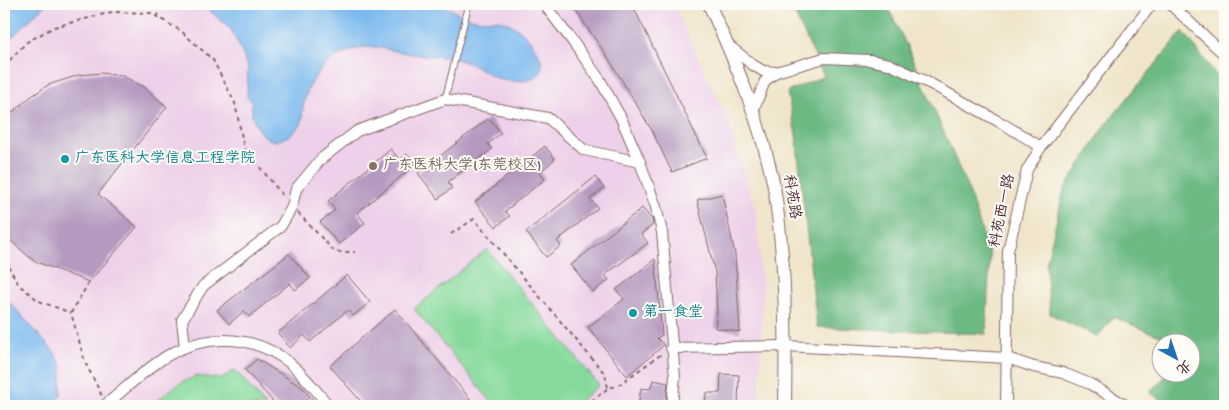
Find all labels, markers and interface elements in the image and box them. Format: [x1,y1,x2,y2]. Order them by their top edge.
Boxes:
place label: 广东医科大学信息工程学院 [75,149,255,168]
marker: 广东医科大学信息工程学院 [59,153,71,165]
place label: 广东医科大学(东莞校区) [383,156,542,175]
marker: 广东医科大学(东莞校区) [367,160,379,172]
street label: 科苑西一路 [986,172,1020,250]
street label: 科苑路 [779,173,803,221]
place label: 第一食堂 [643,304,703,322]
marker: 第一食堂 [627,307,639,319]
north arrow [1152,332,1202,382]
text: 北 [1172,355,1194,377]

